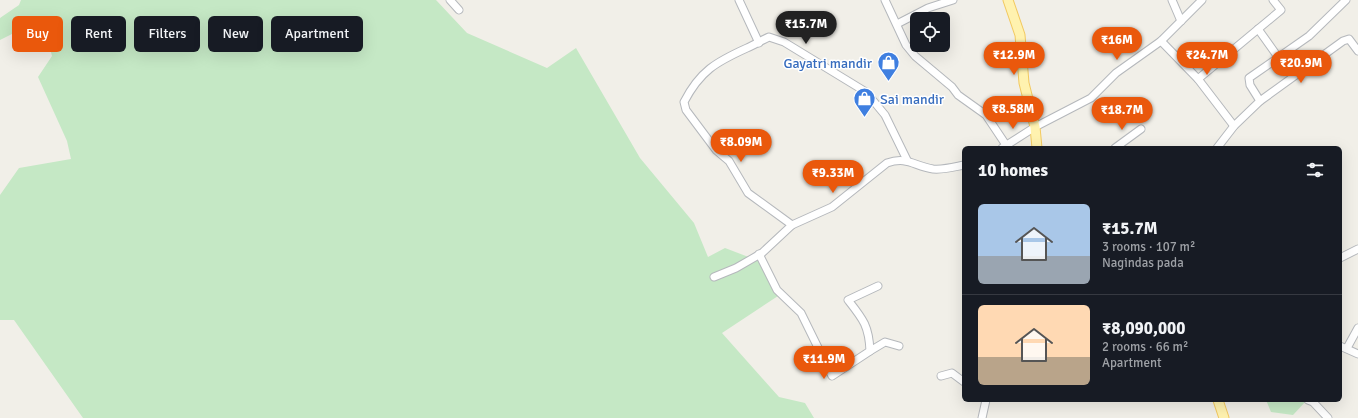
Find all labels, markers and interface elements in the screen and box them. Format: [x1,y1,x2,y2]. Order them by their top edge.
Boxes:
pin: ₹15.7M [773,11,839,45]
map controls [910,12,950,52]
button: locate [910,12,950,52]
chip: Buy [12,16,63,52]
chip: Rent [71,16,126,52]
chip: Filters [134,16,200,52]
chip: New [208,16,263,52]
chip: Apartment [271,16,363,52]
text: ₹15.7M [785,16,827,32]
pin: ₹16M [1093,27,1141,61]
text: ₹16M [1101,32,1133,48]
pin: ₹12.9M [981,42,1047,76]
pin: ₹24.7M [1174,42,1240,76]
text: ₹12.9M [993,47,1035,63]
text: ₹24.7M [1186,47,1228,63]
shop icon: Gayatri mandir [875,50,901,83]
pin: ₹20.9M [1268,50,1334,84]
place label: Gayatri mandir [783,55,873,72]
text: ₹20.9M [1280,55,1322,71]
shop icon: Sai mandir [851,86,877,119]
place label: Sai mandir [880,91,945,108]
pin: ₹8.58M [980,96,1046,130]
pin: ₹18.7M [1089,97,1155,131]
text: ₹8.58M [992,101,1034,117]
text: ₹18.7M [1101,102,1143,118]
pin: ₹8.09M [708,129,774,163]
text: ₹8.09M [720,134,762,150]
icon: filters [1304,159,1326,181]
pin: ₹9.33M [800,160,866,194]
text: 10 homes [978,160,1048,181]
text: ₹9.33M [812,165,854,181]
text: ₹15.7M [1102,218,1158,239]
icon: home [1010,220,1058,268]
text: 3 rooms · 107 m² [1102,239,1195,255]
text: Nagindas pada [1102,255,1184,271]
text: ₹8,090,000 [1102,318,1185,339]
icon: home [1010,321,1058,369]
text: 2 rooms · 66 m² [1102,339,1188,355]
pin: ₹11.9M [791,346,857,380]
text: ₹11.9M [803,351,845,367]
text: Apartment [1102,355,1162,371]

